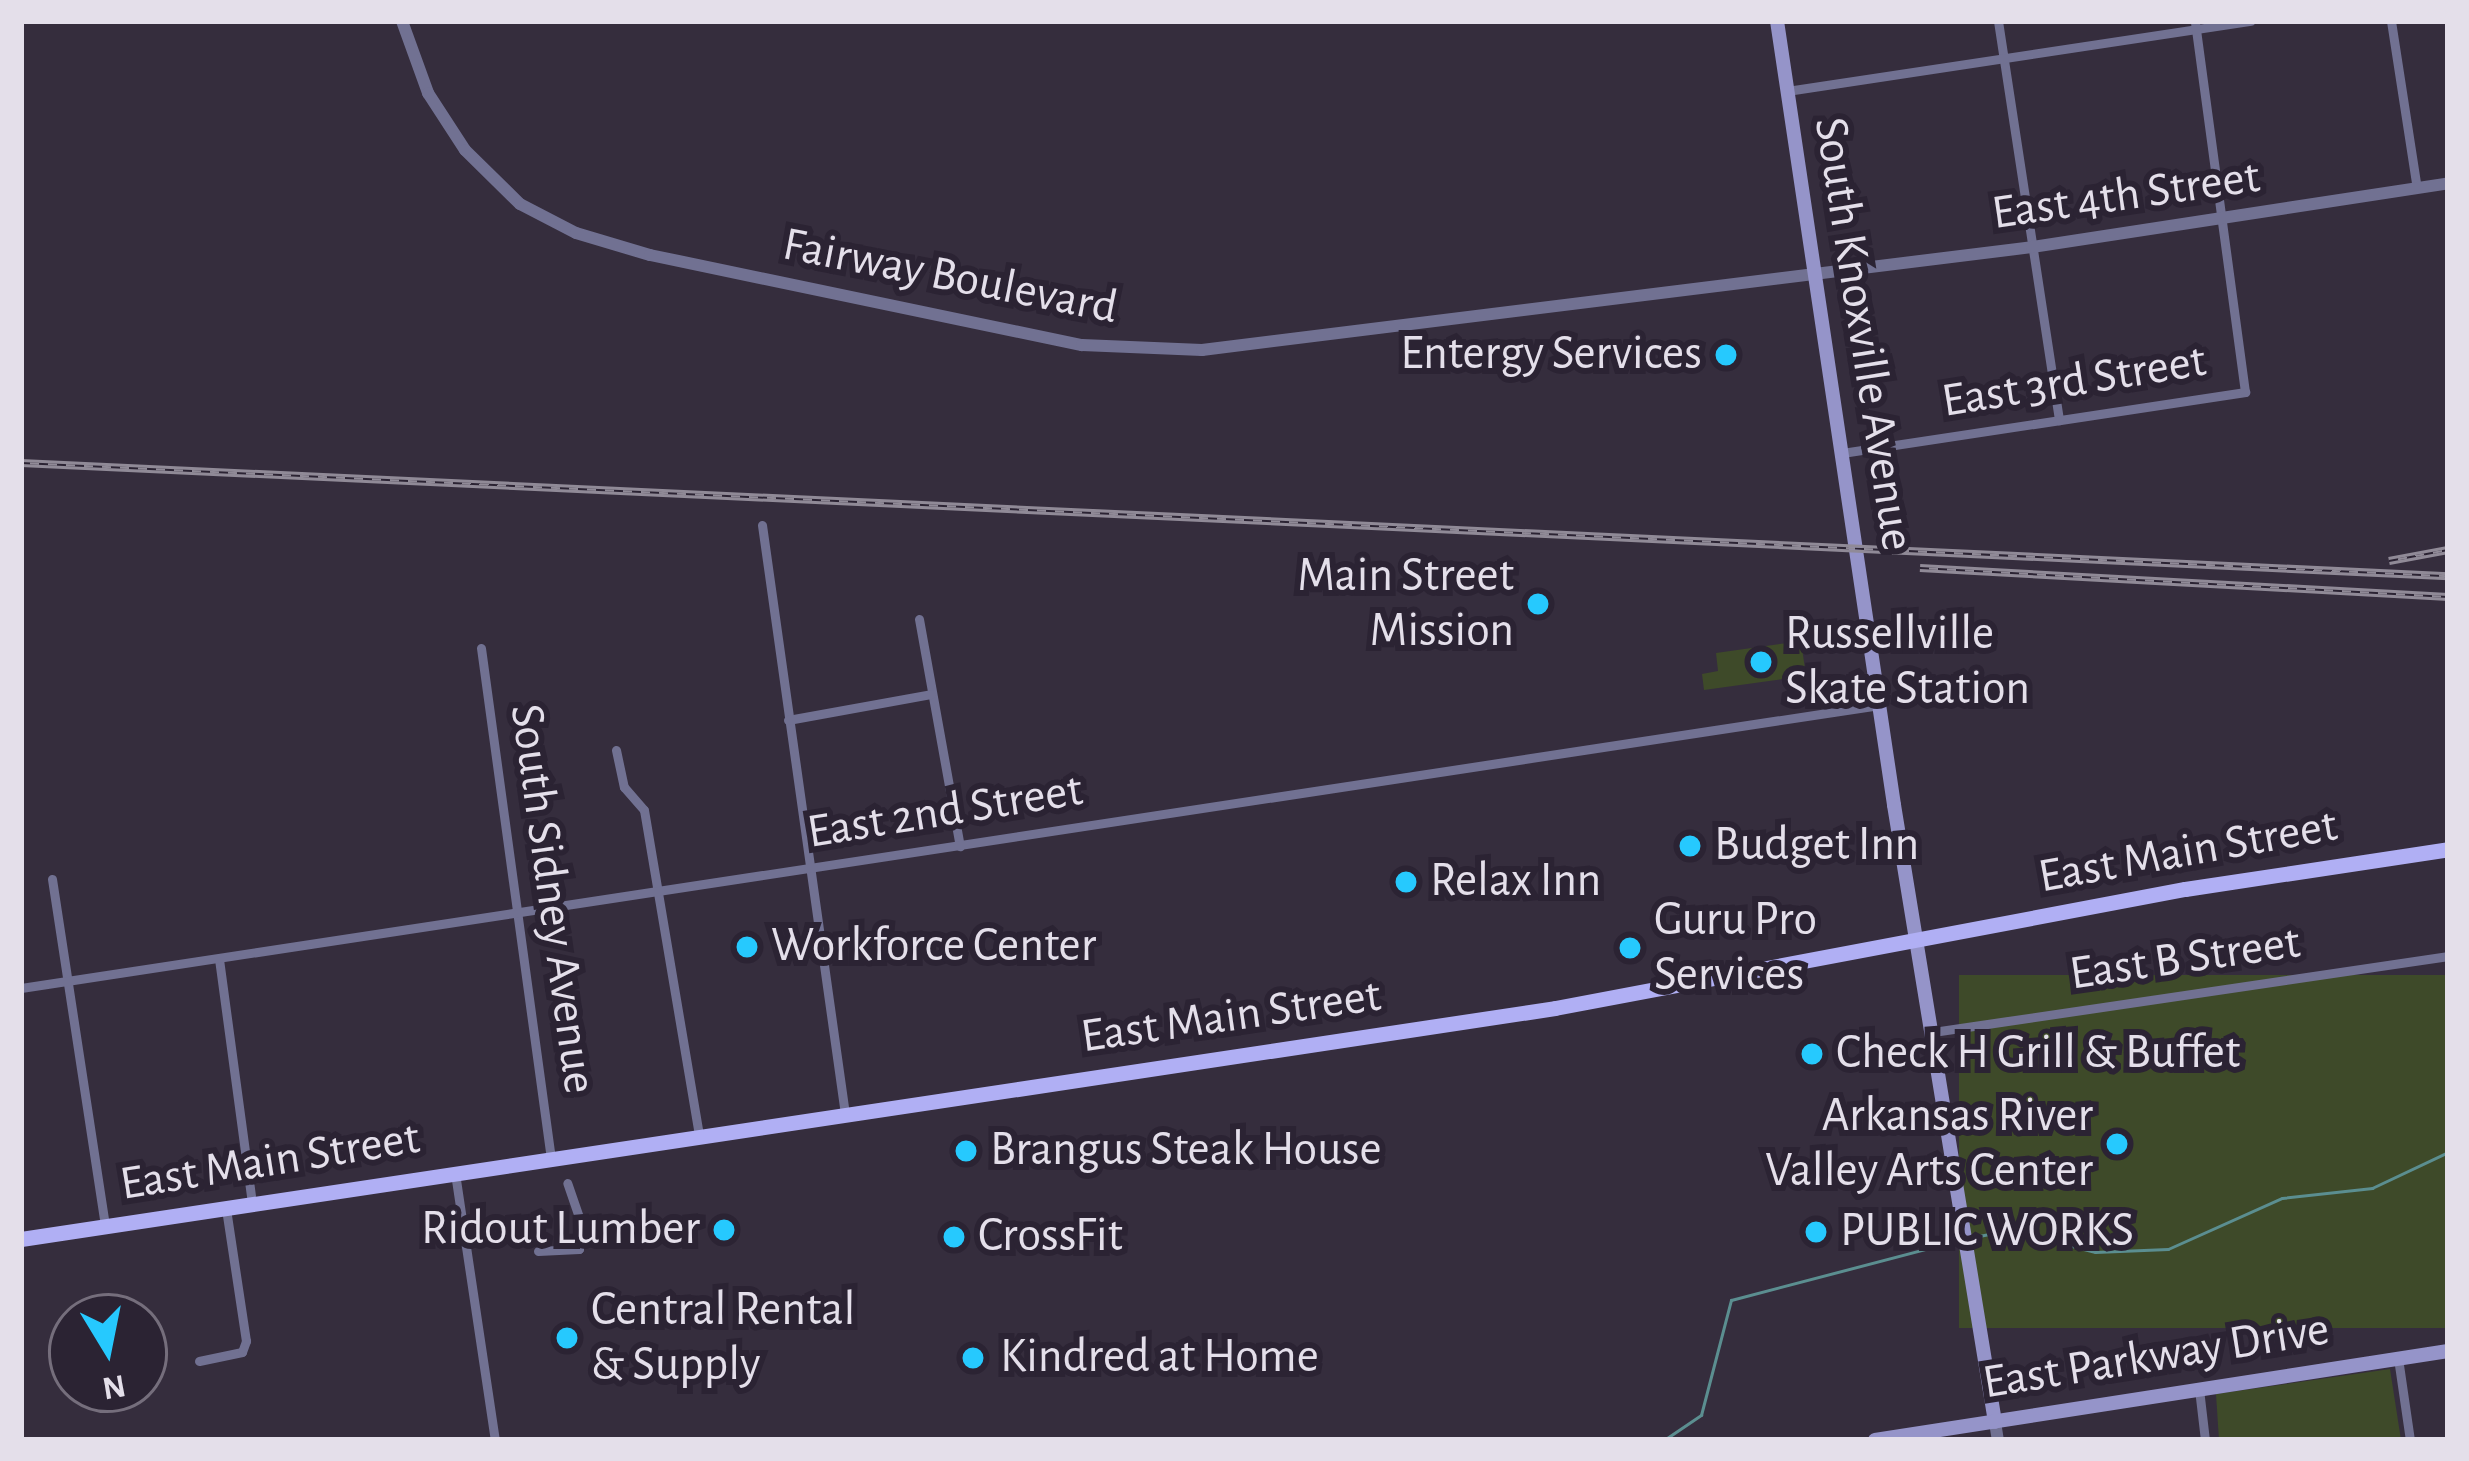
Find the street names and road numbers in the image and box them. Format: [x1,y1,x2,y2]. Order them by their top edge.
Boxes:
street label: South Knoxville Avenue [1800,113,1926,555]
street label: East 4th Street [1988,149,2264,243]
street label: Fairway Boulevard [778,216,1122,338]
street label: East 3rd Street [1938,333,2210,431]
street label: South Sidney Avenue [496,701,608,1097]
street label: East 2nd Street [803,762,1087,862]
street label: East Main Street [2034,797,2342,907]
street label: East B Street [2066,914,2304,1004]
street label: East Main Street [1077,967,1385,1067]
street label: East Main Street [116,1110,424,1214]
street label: East Parkway Drive [1979,1301,2333,1413]

